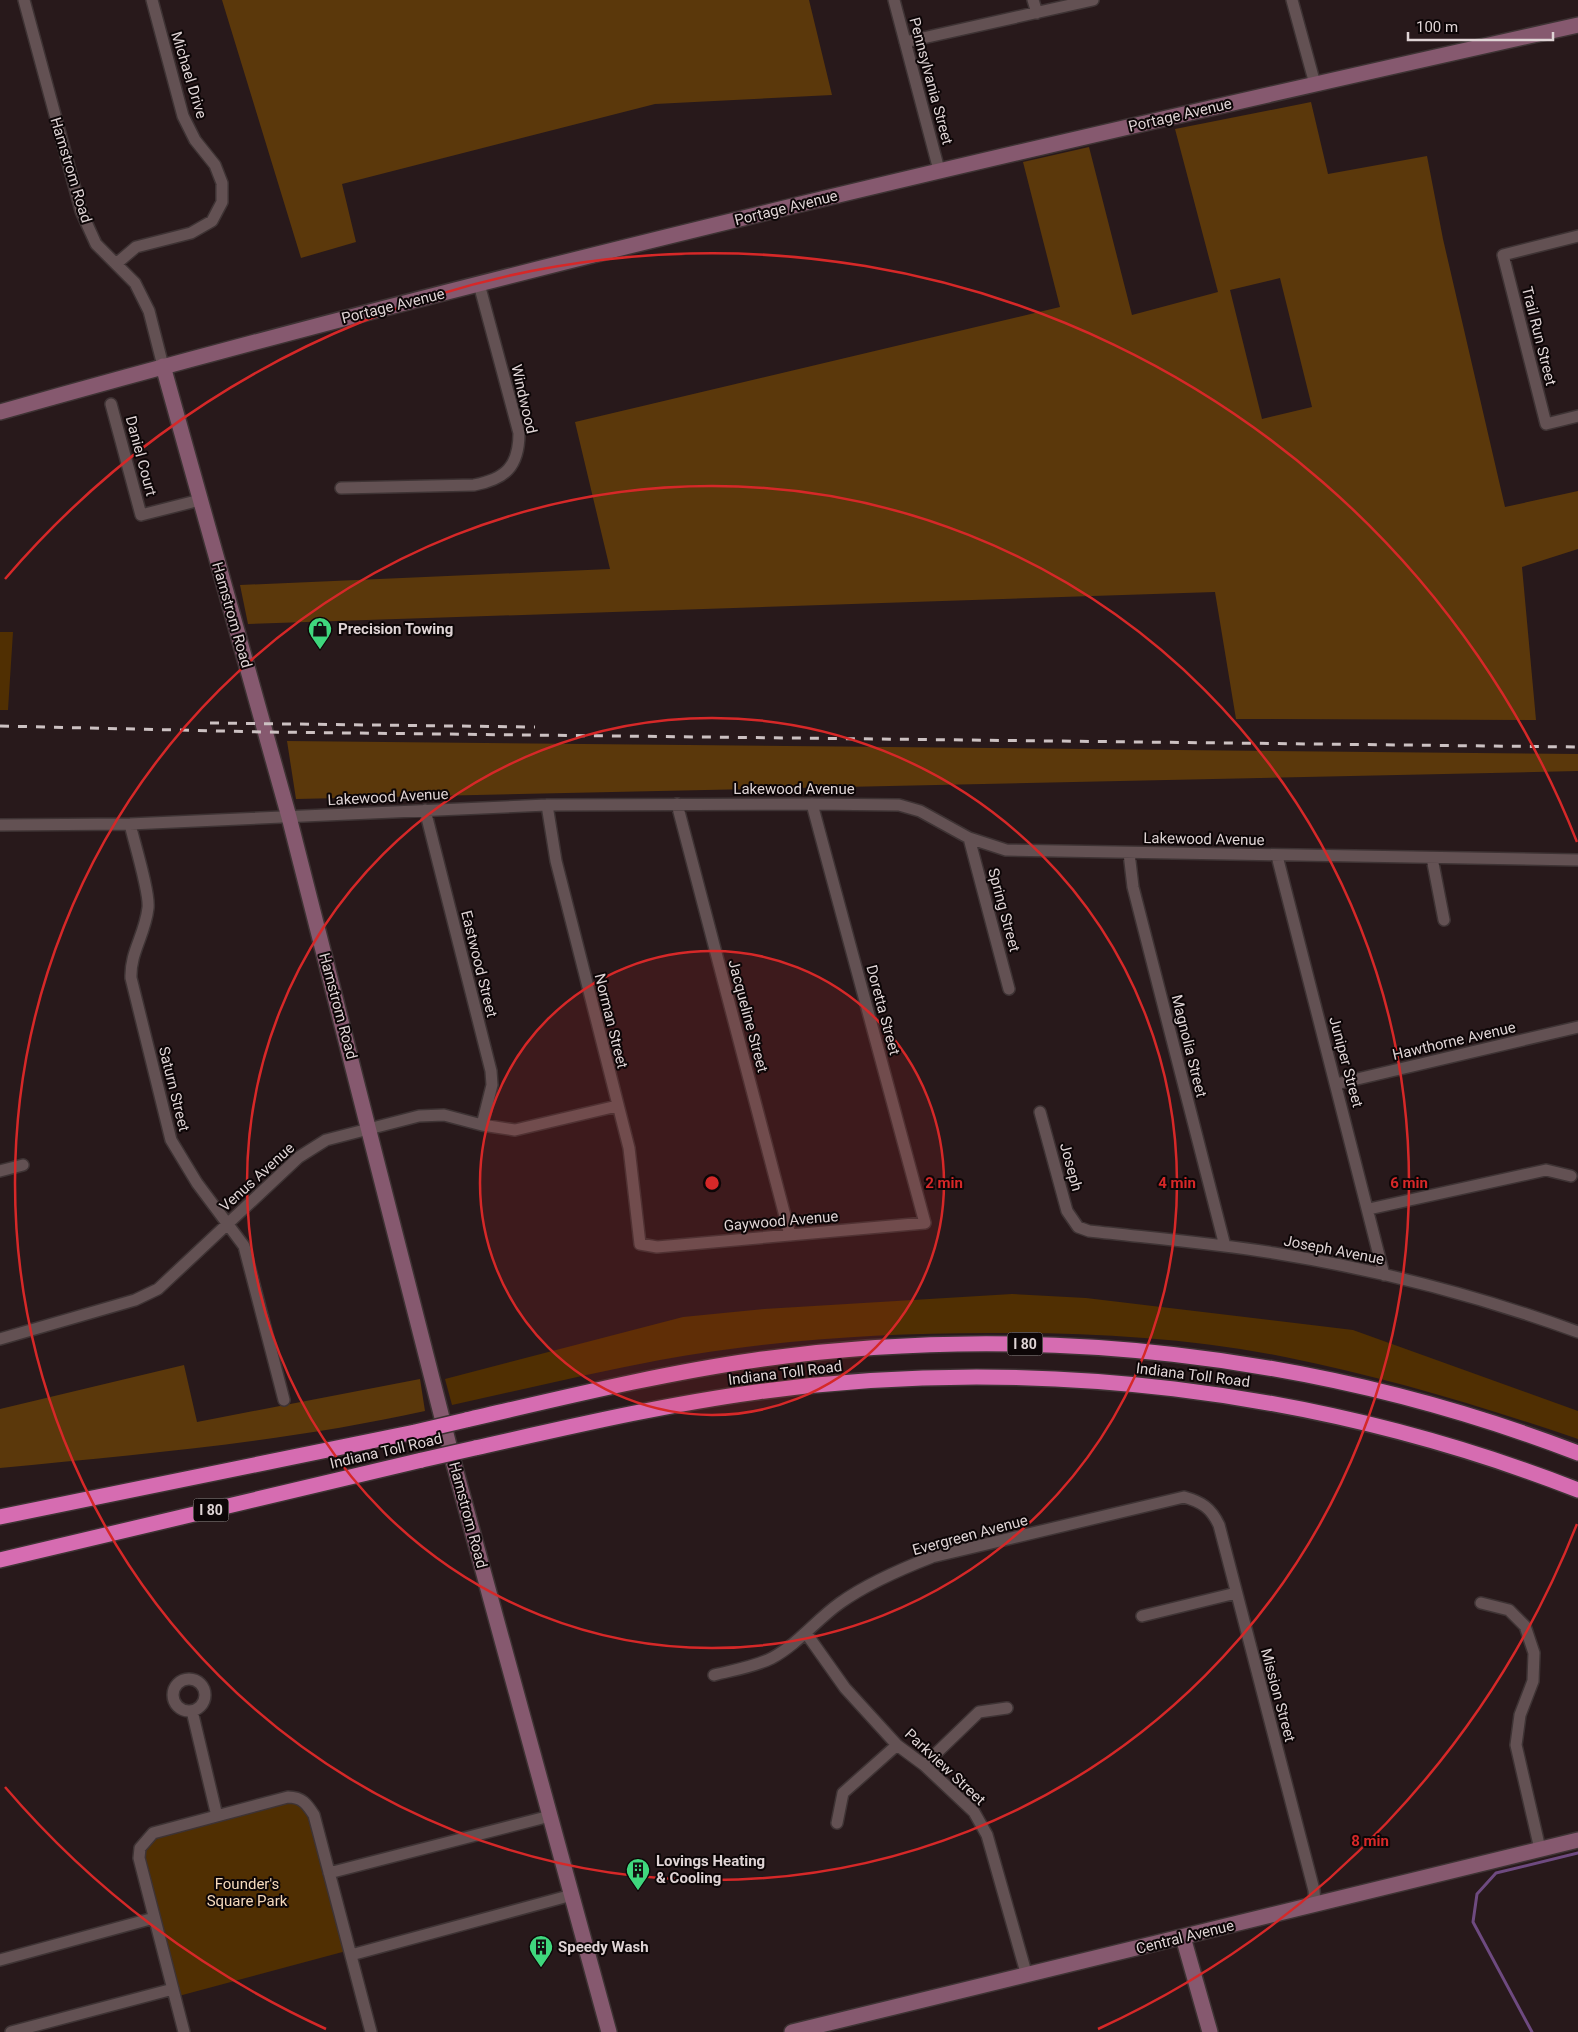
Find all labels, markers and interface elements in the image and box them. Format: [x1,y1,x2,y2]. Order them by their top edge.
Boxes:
scale bar [1408,10,1553,42]
street label: Pennsylvania Street [905,15,957,147]
text: 100 m [1416,18,1458,36]
street label: Michael Drive [167,29,211,121]
street label: Portage Avenue [1127,94,1234,136]
street label: Hamstrom Road [46,115,96,225]
street label: Portage Avenue [733,186,839,230]
street label: Portage Avenue [340,284,446,328]
street label: Trail Run Street [1518,285,1560,387]
street label: Windwood [507,363,541,435]
street label: Daniel Court [122,414,160,498]
street label: Hamstrom Road [208,560,256,670]
shop icon: Precision Towing [307,616,333,650]
place label: Precision Towing [338,620,453,638]
street label: Lakewood Avenue [733,780,855,798]
street label: Lakewood Avenue [327,785,449,809]
street label: Lakewood Avenue [1143,829,1265,849]
street label: Spring Street [984,866,1024,954]
street label: Eastwood Street [457,909,501,1019]
street label: Hamstrom Road [315,951,361,1061]
street label: Jacqueline Street [724,958,772,1074]
street label: Doretta Street [862,963,904,1057]
street label: Norman Street [591,972,632,1070]
street label: Magnolia Street [1168,993,1210,1099]
street label: Juniper Street [1325,1015,1367,1109]
street label: Hawthorne Avenue [1391,1018,1517,1064]
street label: Saturn Street [155,1045,193,1133]
street label: Venus Avenue [216,1139,298,1215]
street label: Joseph [1056,1141,1086,1193]
centre of rings [703,1174,721,1192]
text: 2 min [925,1174,963,1192]
text: 4 min [1158,1174,1196,1192]
text: 6 min [1390,1174,1428,1192]
street label: Gaywood Avenue [723,1207,839,1235]
street label: Joseph Avenue [1282,1231,1386,1269]
road number: I 80 [1008,1332,1042,1356]
street label: Indiana Toll Road [727,1357,843,1389]
street label: Indiana Toll Road [1135,1359,1251,1391]
street label: Indiana Toll Road [328,1429,444,1473]
street label: Hamstrom Road [445,1460,491,1570]
road number: I 80 [194,1498,228,1522]
street label: Evergreen Avenue [910,1511,1030,1559]
street label: Mission Street [1257,1646,1299,1744]
street label: Parkview Street [901,1725,989,1809]
text: 8 min [1351,1832,1389,1850]
place label: Lovings Heating & Cooling [656,1852,765,1887]
building icon: Lovings Heating & Cooling [625,1857,651,1891]
park label: Founder's Square Park [207,1875,288,1910]
street label: Central Avenue [1134,1916,1236,1958]
building icon: Speedy Wash [528,1934,554,1968]
place label: Speedy Wash [558,1938,649,1956]

